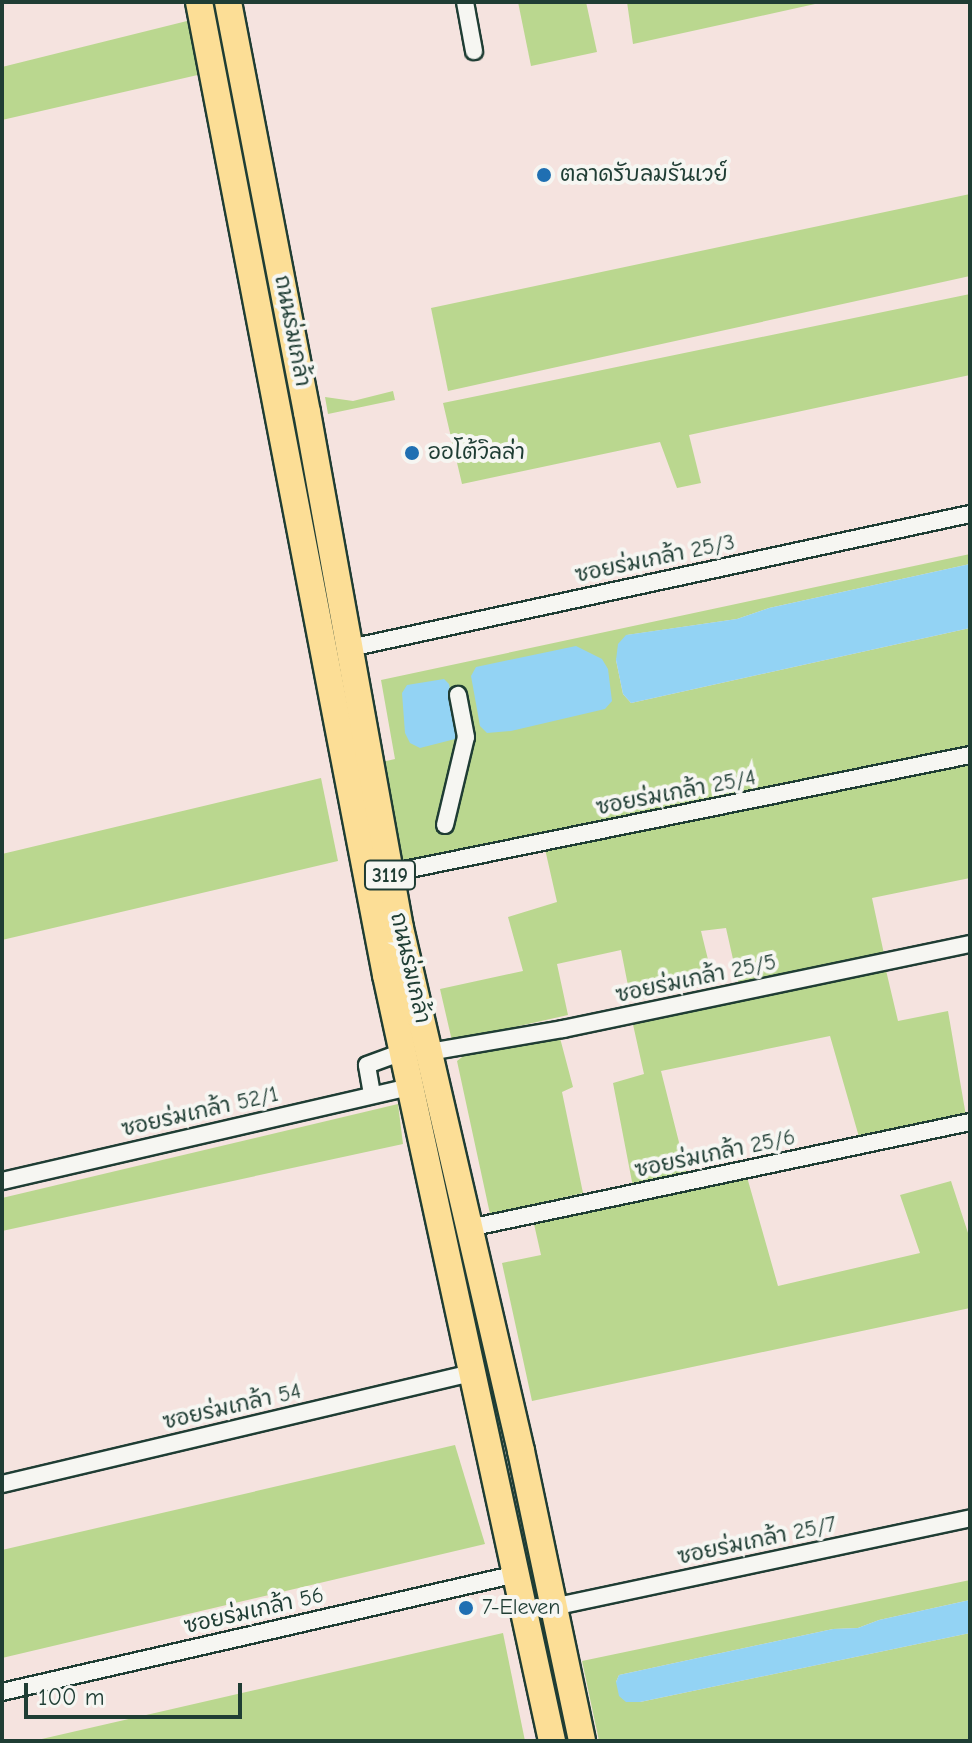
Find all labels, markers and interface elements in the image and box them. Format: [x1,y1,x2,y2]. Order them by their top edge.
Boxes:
place label: ตลาดรับลมรันเวย์ [560,162,728,188]
marker: ตลาดรับลมรันเวย์ [535,166,553,184]
street label: ถนนร่มเกล้า [268,273,316,389]
place label: ออโต้วิลล่า [428,440,525,466]
marker: ออโต้วิลล่า [403,444,421,462]
street label: ซอยร่มเกล้า 25/3 [573,529,737,589]
street label: ซอยร่มเกล้า 25/4 [594,765,758,821]
road number: 3119 [362,859,418,891]
street label: ถนนร่มเกล้า [384,910,436,1026]
street label: ซอยร่มเกล้า 25/5 [613,949,779,1009]
street label: ซอยร่มเกล้า 52/1 [119,1081,281,1143]
street label: ซอยร่มเกล้า 25/6 [632,1124,798,1184]
street label: ซอยร่มเกล้า 54 [160,1378,304,1436]
street label: ซอยร่มเกล้า 25/7 [675,1511,839,1571]
street label: ซอยร่มเกล้า 56 [182,1582,326,1640]
place label: 7-Eleven [482,1595,561,1621]
marker: 7-Eleven [457,1599,475,1617]
scale bar [28,1667,246,1717]
text: 100 m [38,1683,105,1711]

